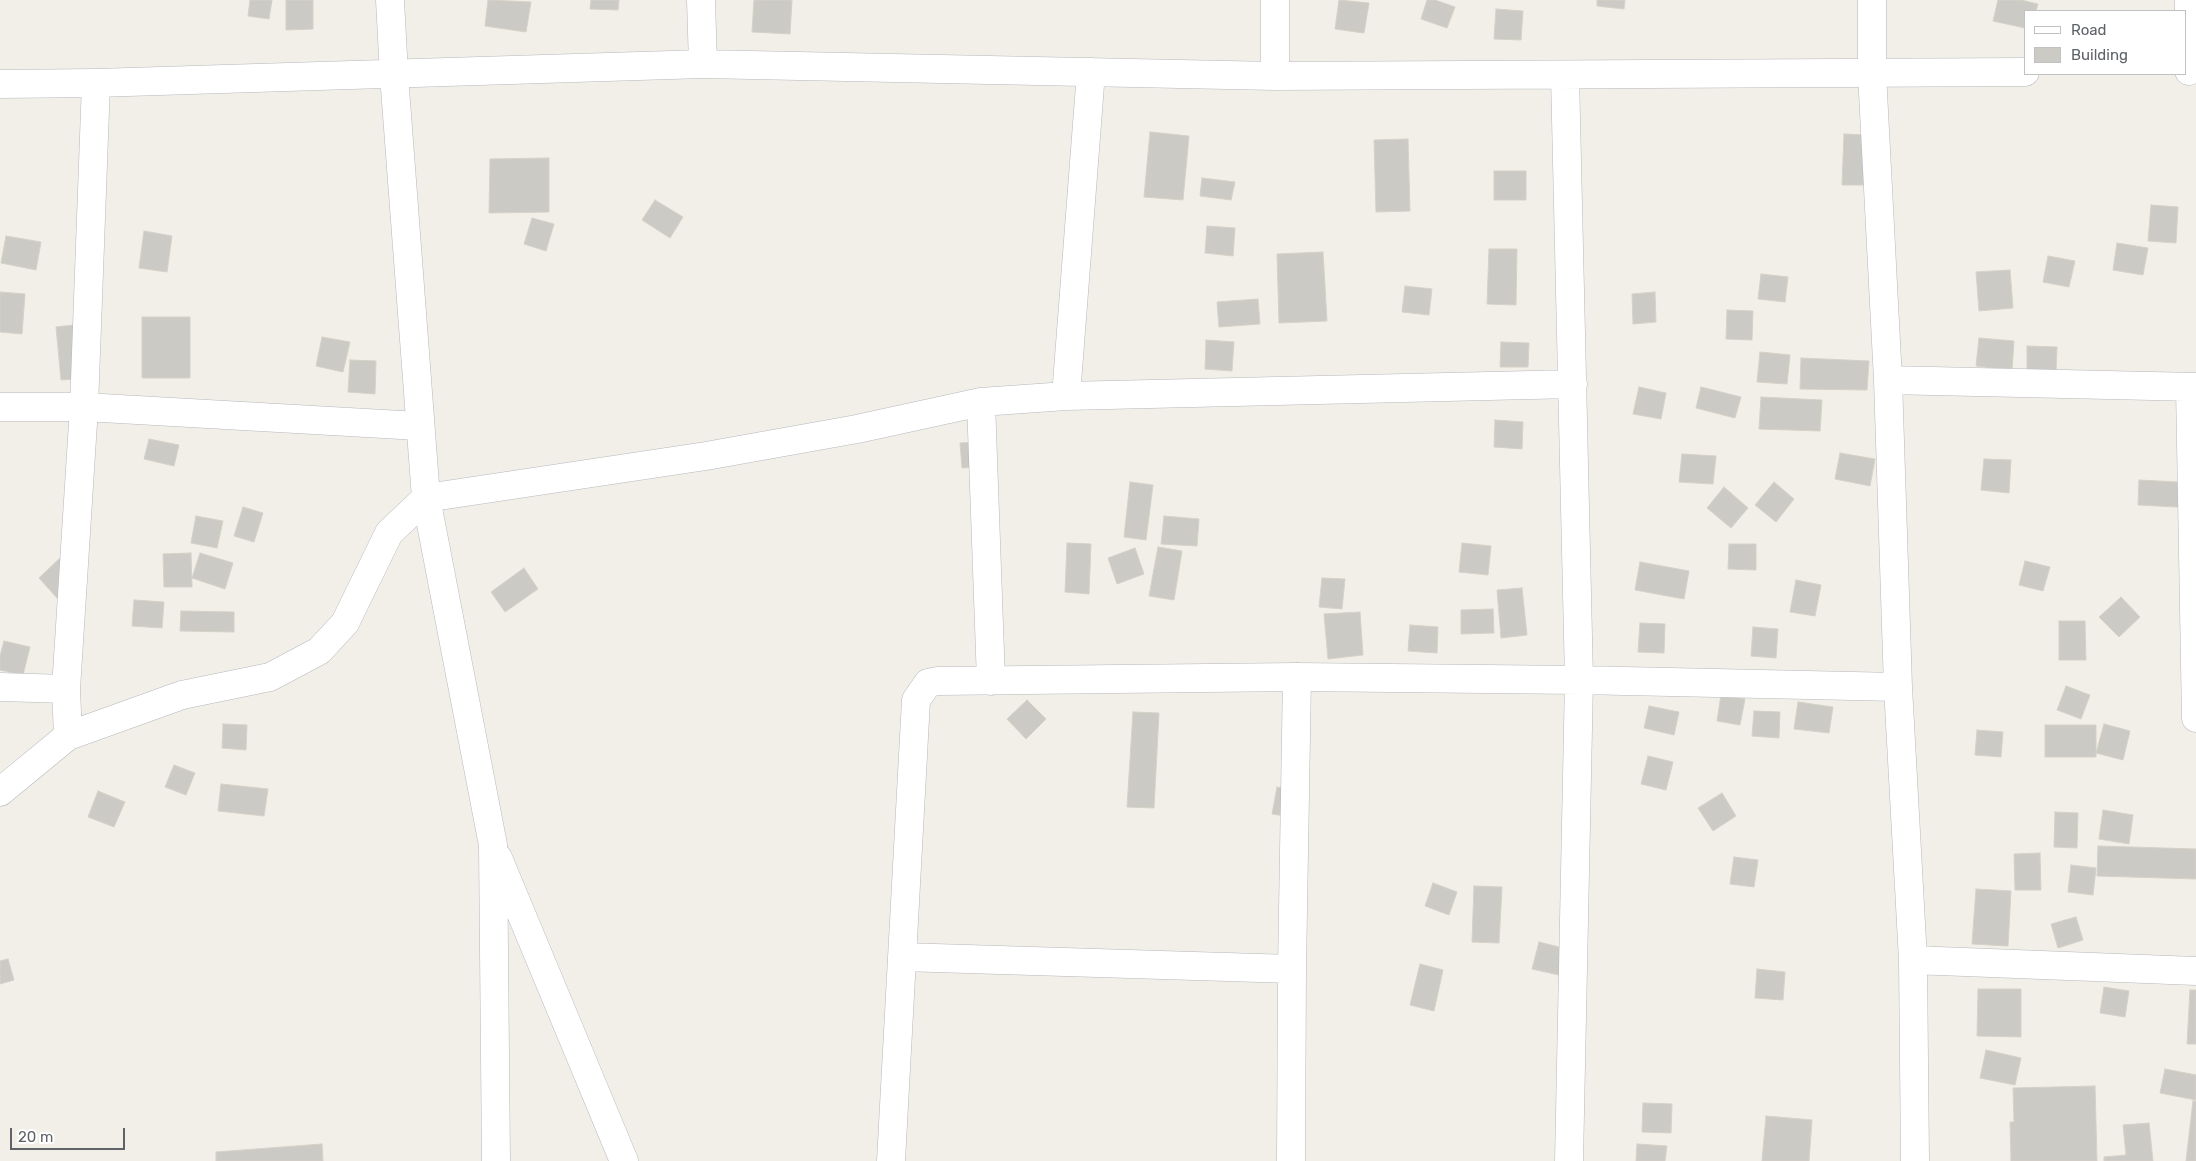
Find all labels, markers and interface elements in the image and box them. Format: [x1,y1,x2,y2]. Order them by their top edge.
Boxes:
legend [2024,10,2186,75]
text: Road [2071,21,2107,39]
text: Building [2071,46,2128,64]
scale bar [12,1118,128,1150]
text: 20 m [18,1128,53,1146]

